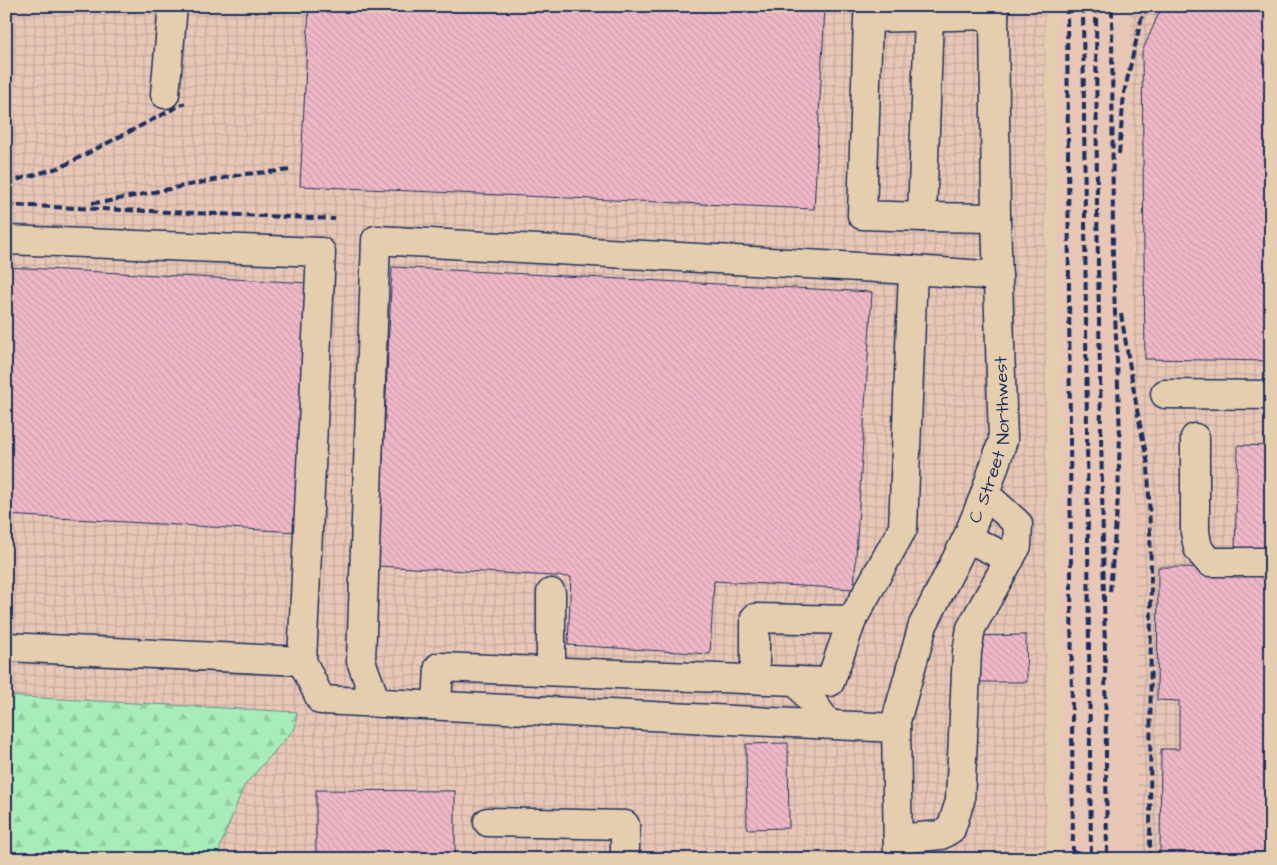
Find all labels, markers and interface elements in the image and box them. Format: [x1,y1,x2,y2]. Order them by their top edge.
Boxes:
street label: C Street Northwest [962,355,1016,527]

